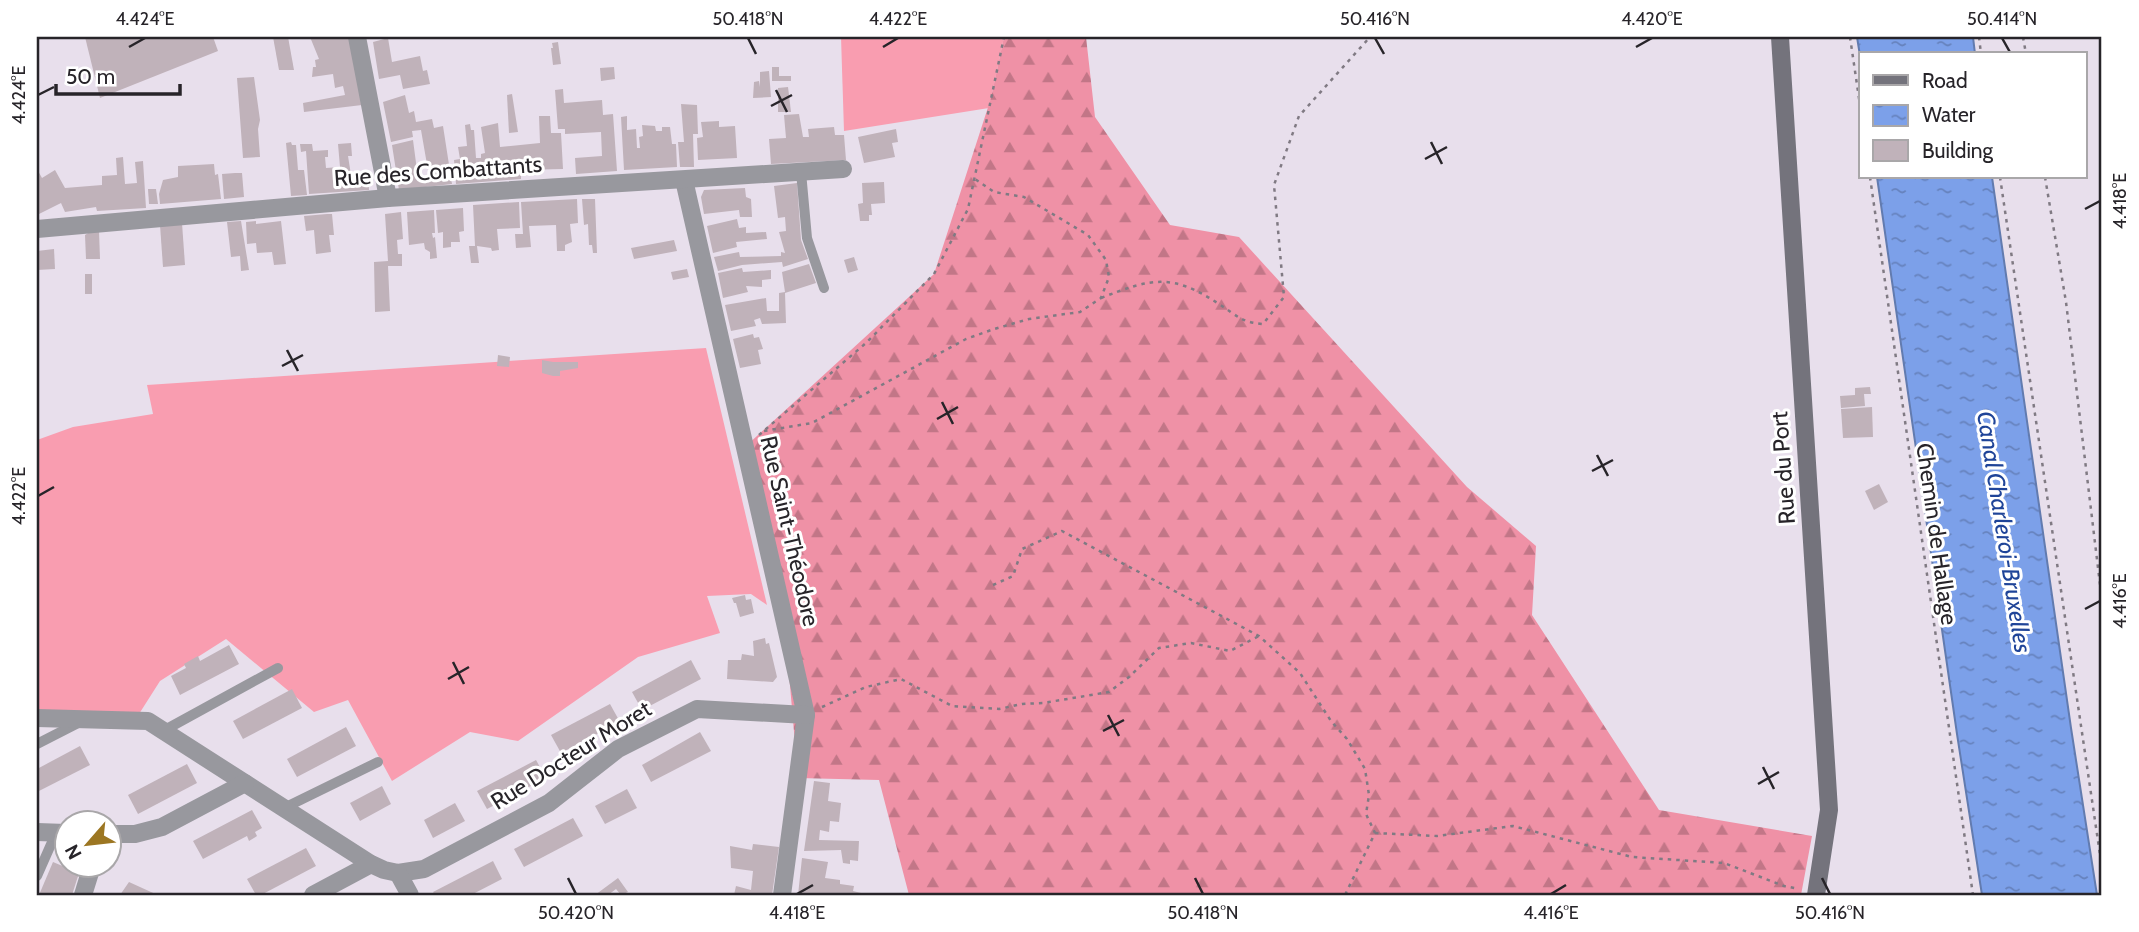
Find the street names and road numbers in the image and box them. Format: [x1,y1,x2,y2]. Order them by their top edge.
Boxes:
street label: Rue des Combattants [333,150,543,192]
street label: Rue du Port [1765,410,1801,525]
street label: Rue Saint-Théodore [754,433,826,629]
street label: Chemin de Hallage [1910,441,1964,627]
street label: Rue Docteur Moret [486,694,657,816]

